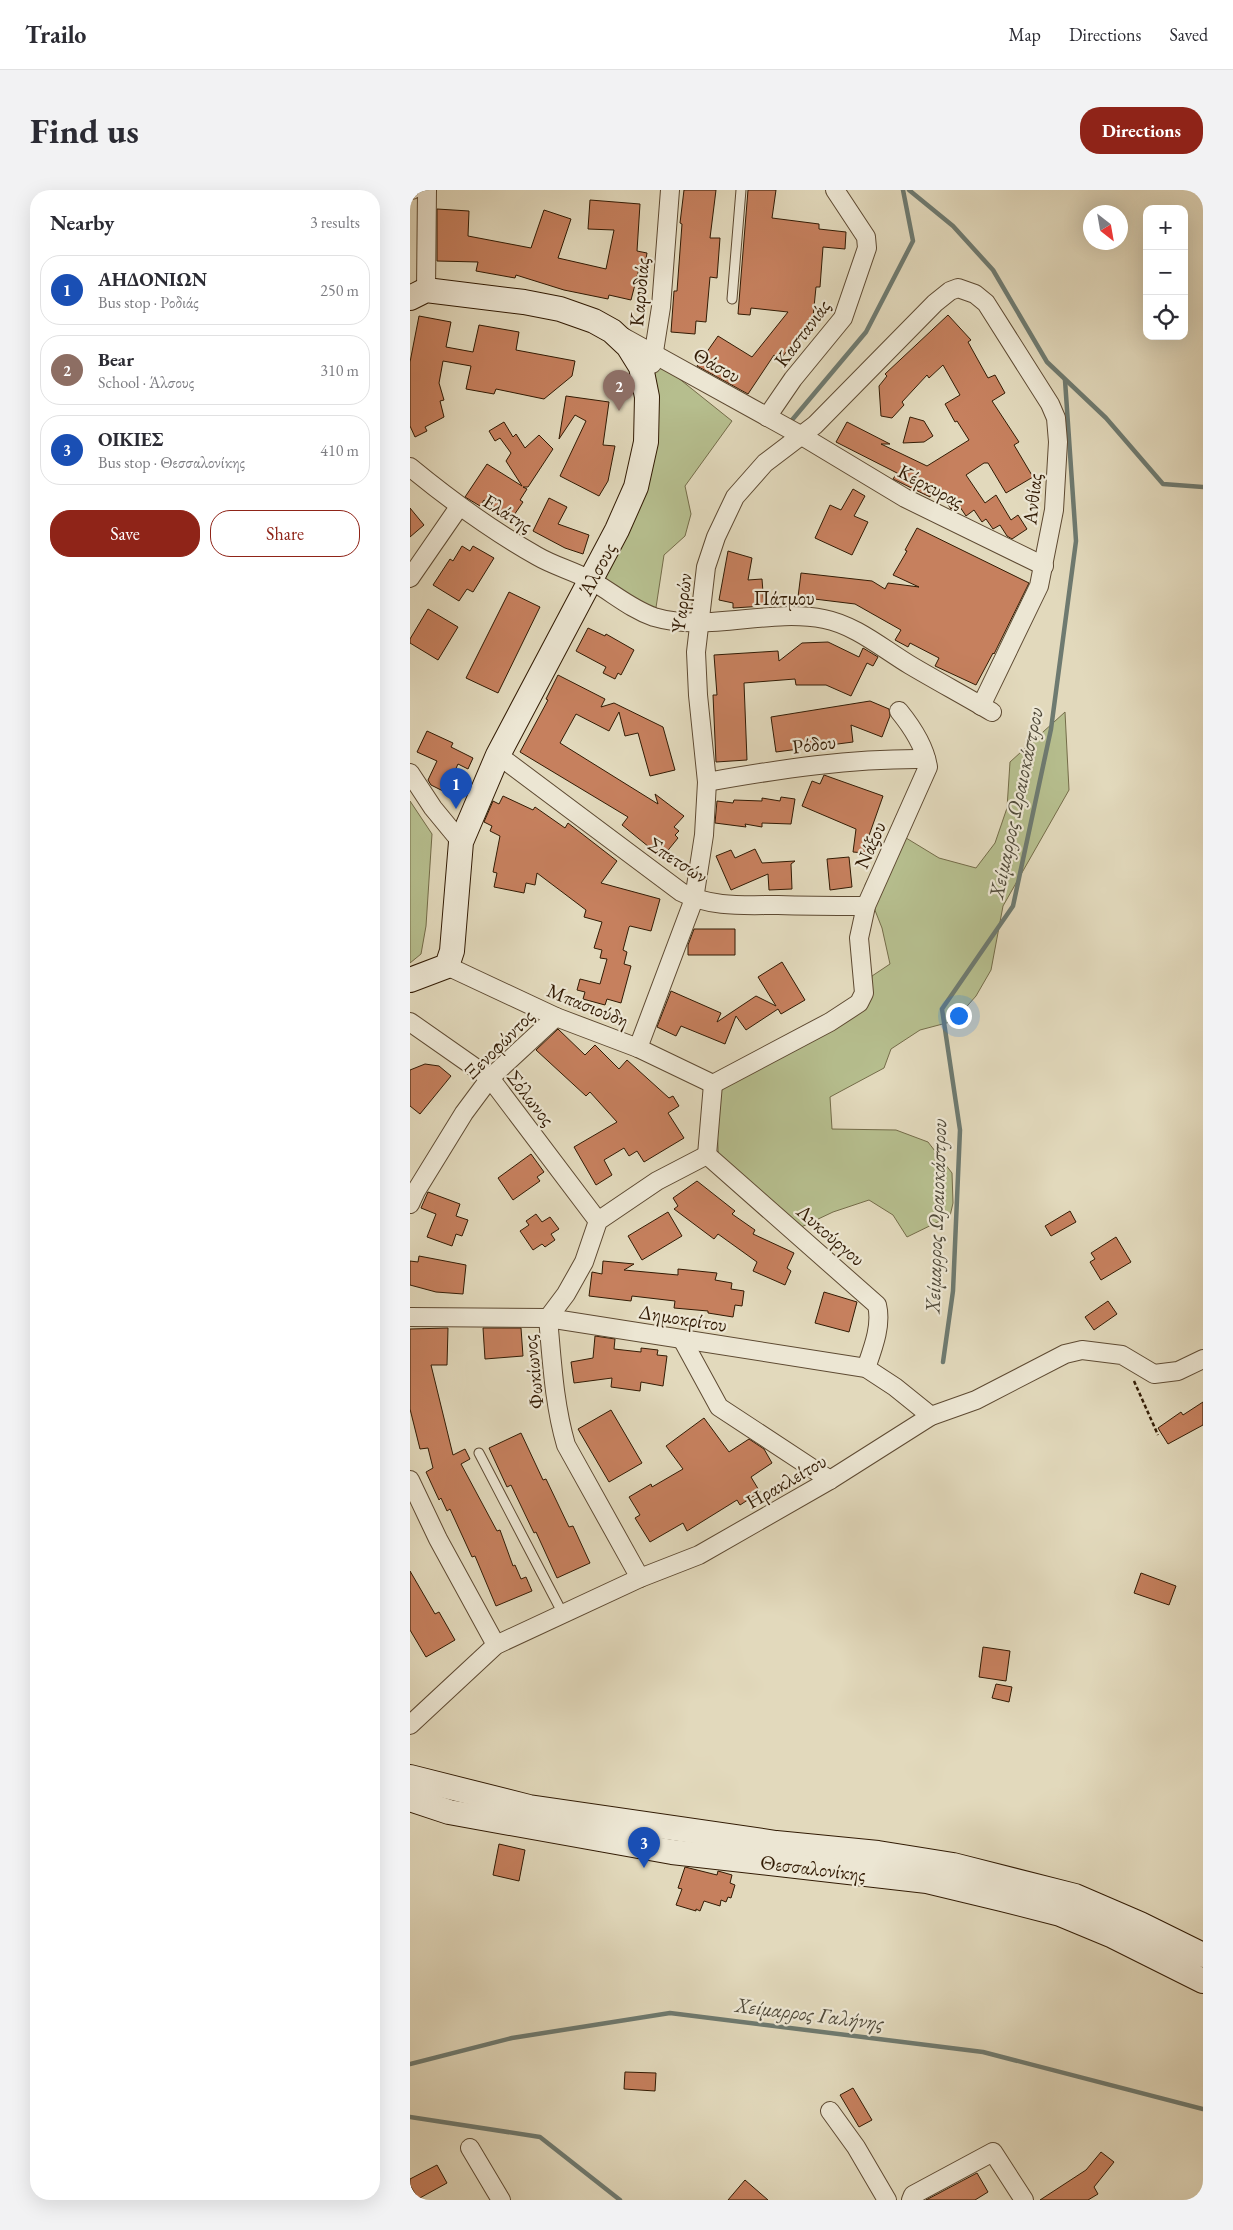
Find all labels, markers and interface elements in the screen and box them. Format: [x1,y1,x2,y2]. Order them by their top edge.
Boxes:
text: Trailo [25,19,86,50]
text: Map [1009,23,1041,46]
text: Directions [1069,23,1141,46]
text: Saved [1169,23,1208,46]
button: Directions [1080,107,1203,154]
text: Find us [30,108,139,153]
north arrow [1083,205,1128,250]
map controls [1143,205,1188,340]
button: + [1143,205,1188,250]
text: Nearby [50,209,114,236]
text: 3 results [310,212,360,233]
button: − [1143,250,1188,295]
street label: Καρυδιάς [623,256,655,327]
text: ΑΗΔΟΝΙΩΝ [98,267,207,292]
text: 1 [63,280,71,301]
text: 250 m [320,280,359,301]
text: Bus stop · Ροδιάς [98,292,199,313]
street label: Καστανιάς [768,294,836,372]
button: locate [1143,295,1188,340]
street label: Θάσου [689,341,745,389]
text: Bear [98,347,134,372]
text: 2 [63,360,71,381]
text: 310 m [320,360,359,381]
pin: 2 [603,370,635,411]
text: School · Άλσους [98,372,194,393]
text: ΟΙΚΙΕΣ [98,427,163,452]
text: 3 [63,440,71,461]
text: 410 m [320,440,359,461]
text: Bus stop · Θεσσαλονίκης [98,452,245,473]
street label: Κέρκυρας [893,458,969,514]
street label: Ανθίας [1016,472,1048,527]
street label: Ελάτης [478,488,538,538]
button: Save [50,510,200,557]
button: Share [210,510,360,557]
street label: Άλσους [572,538,622,601]
street label: Ψαρρών [664,571,698,635]
street label: Πάτμου [753,585,815,611]
water label: Χείμαρρος Ωραιοκάστρου [982,705,1049,903]
street label: Ρόδου [791,728,837,760]
pin: 1 [440,768,472,809]
street label: Νάξου [848,817,892,873]
street label: Σπετσών [643,831,713,889]
street label: Μπασιούδη [543,977,633,1033]
street label: Ξενοφώντος [458,1003,540,1085]
your location [946,1003,972,1029]
street label: Σόλωνος [501,1065,561,1131]
water label: Χείμαρρος Ωραιοκάστρου [919,1118,952,1316]
street label: Λυκούργου [791,1198,871,1272]
street label: Δημοκρίτου [637,1298,729,1338]
street label: Φωκίωνος [516,1333,550,1410]
street label: Ηρακλείτου [741,1448,831,1514]
pin: 3 [628,1827,660,1868]
street label: Θεσσαλονίκης [759,1849,867,1887]
water label: Χείμαρρος Γαλήνης [732,1991,886,2036]

